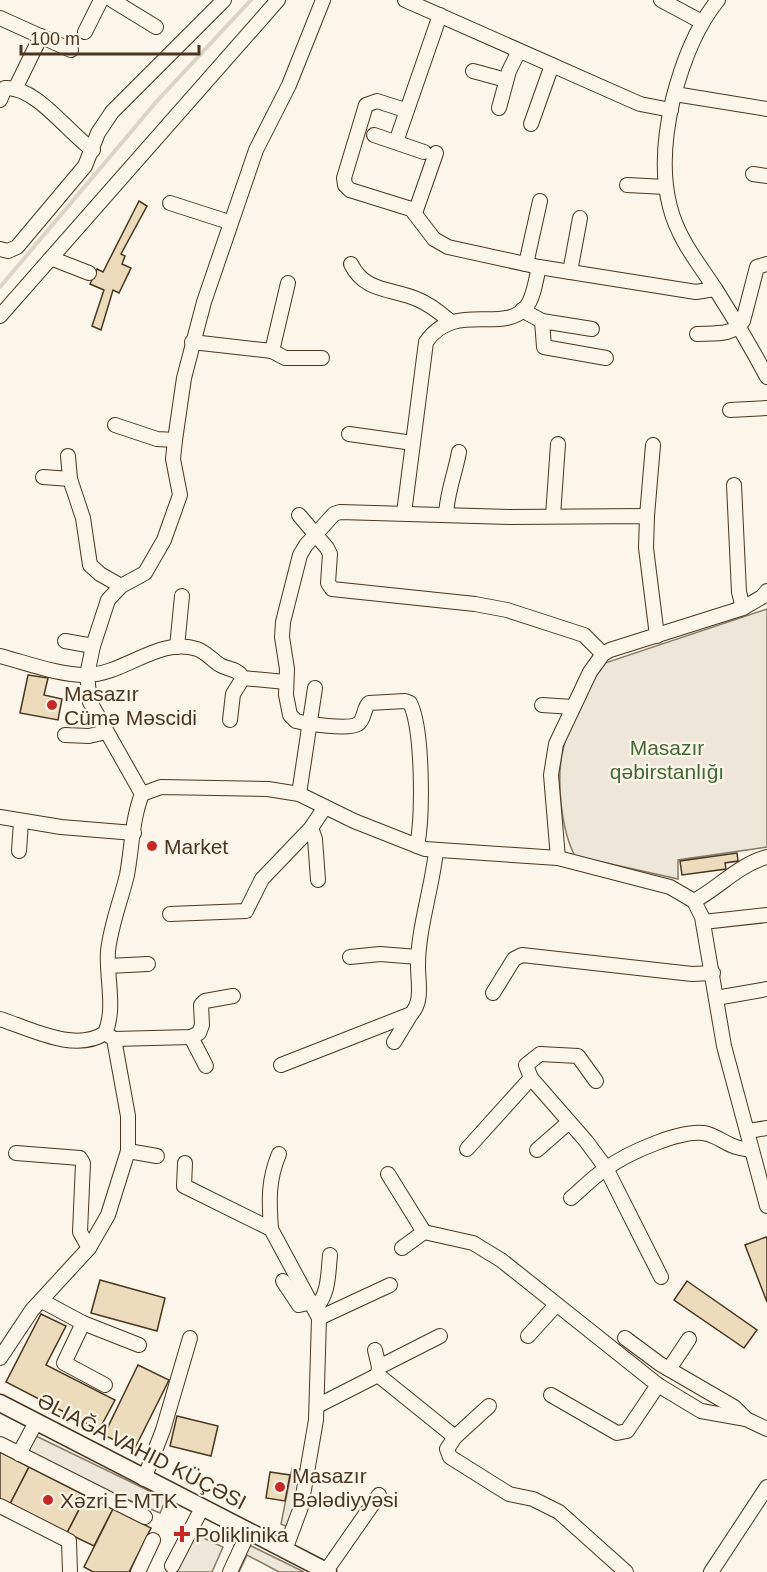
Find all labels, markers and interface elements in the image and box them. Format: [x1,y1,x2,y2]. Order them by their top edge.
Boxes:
scale bar [21,18,200,56]
text: 100 m [30,29,80,49]
place label: Masazır Cümə Məscidi [64,682,197,729]
marker: Masazır Cümə Məscidi [45,698,59,712]
park label: Masazır qəbirstanlığı [610,736,724,783]
place label: Market [164,835,228,858]
marker: Market [145,839,159,853]
street label: ƏLIAĞA VAHID KÜÇƏSI [34,1388,250,1514]
place label: Masazır Bələdiyyəsi [292,1464,398,1511]
marker: Masazır Bələdiyyəsi [273,1480,287,1494]
place label: Xəzri E MTK [60,1489,178,1512]
marker: Xəzri E MTK [41,1493,55,1507]
place label: Poliklinika [195,1523,289,1546]
marker: Poliklinika [173,1525,191,1543]

